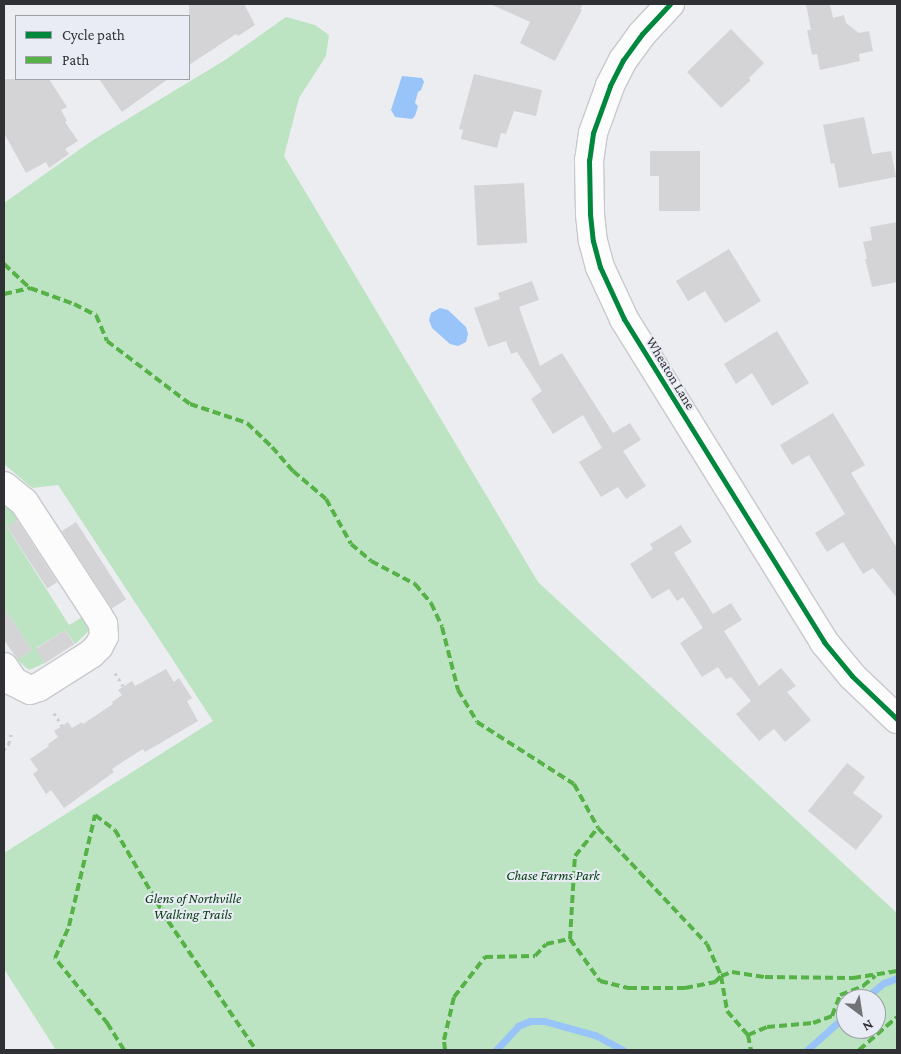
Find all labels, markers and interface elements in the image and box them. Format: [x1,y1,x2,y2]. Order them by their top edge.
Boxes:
legend [15,15,190,80]
text: Cycle path [62,27,125,43]
text: Path [62,52,89,68]
street label: Wheaton Lane [643,334,699,412]
park label: Chase Farms Park [506,867,600,883]
park label: Glens of Northville Walking Trails [145,890,241,922]
north arrow [836,989,886,1039]
text: N [860,1017,876,1035]

